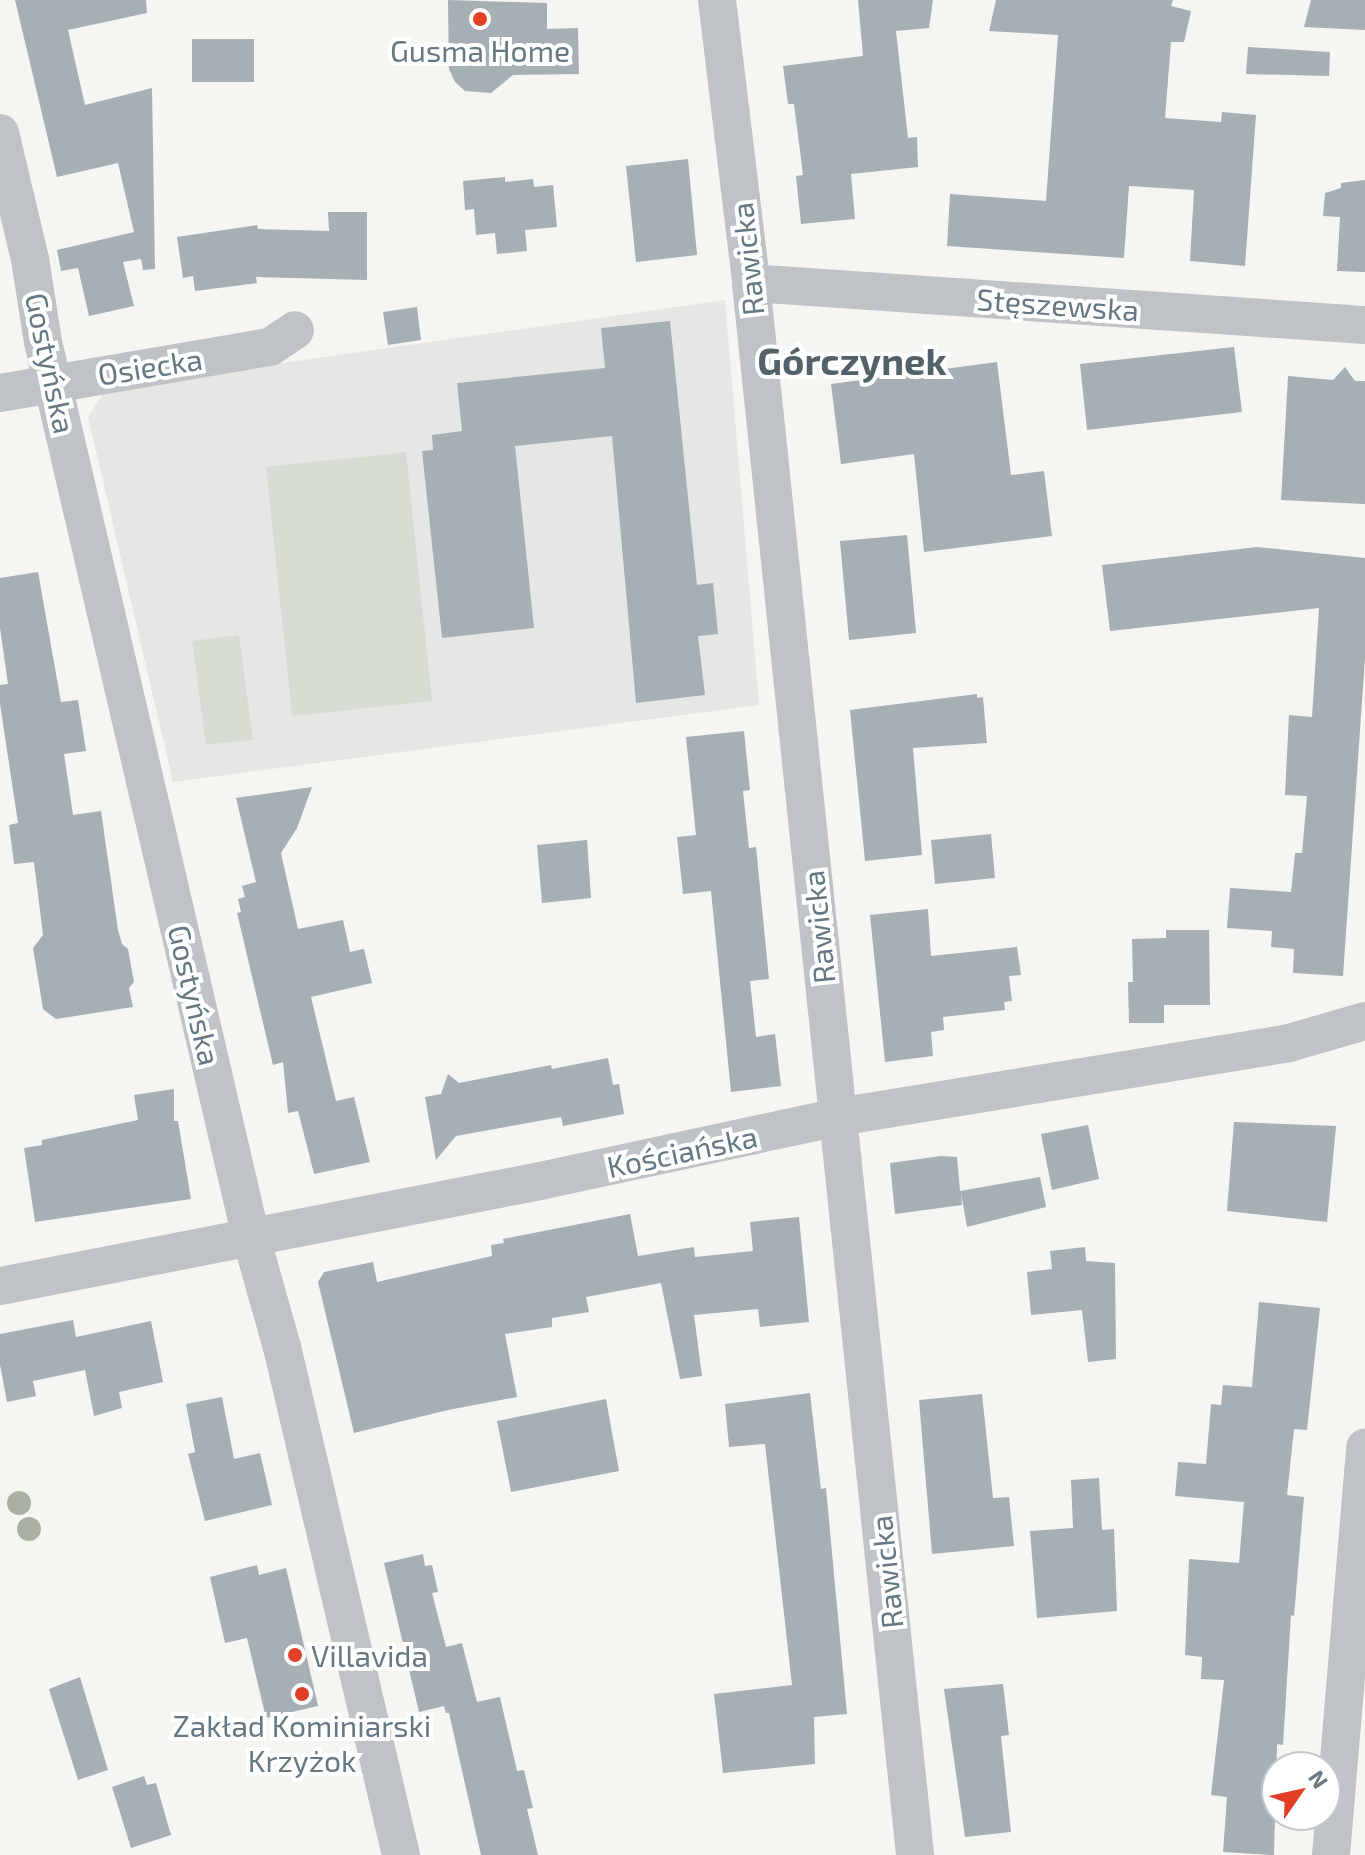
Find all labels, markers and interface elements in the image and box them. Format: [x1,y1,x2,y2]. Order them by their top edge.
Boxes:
marker: Gusma Home [471,10,489,28]
place label: Gusma Home [390,32,570,68]
street label: Rawicka [723,201,771,317]
street label: Stęszewska [976,280,1140,328]
street label: Gostyńska [19,289,83,437]
district label: Górczynek [757,338,947,384]
street label: Osiecka [95,340,205,392]
street label: Rawicka [794,869,842,985]
street label: Gostyńska [161,921,229,1069]
street label: Kościańska [604,1118,760,1184]
street label: Rawicka [862,1514,910,1630]
place label: Villavida [311,1637,428,1673]
marker: Villavida [286,1646,304,1664]
marker: Zakład Kominiarski Krzyżok [293,1685,311,1703]
place label: Zakład Kominiarski Krzyżok [173,1707,431,1778]
north arrow [1261,1751,1341,1831]
text: N [1304,1765,1334,1793]

